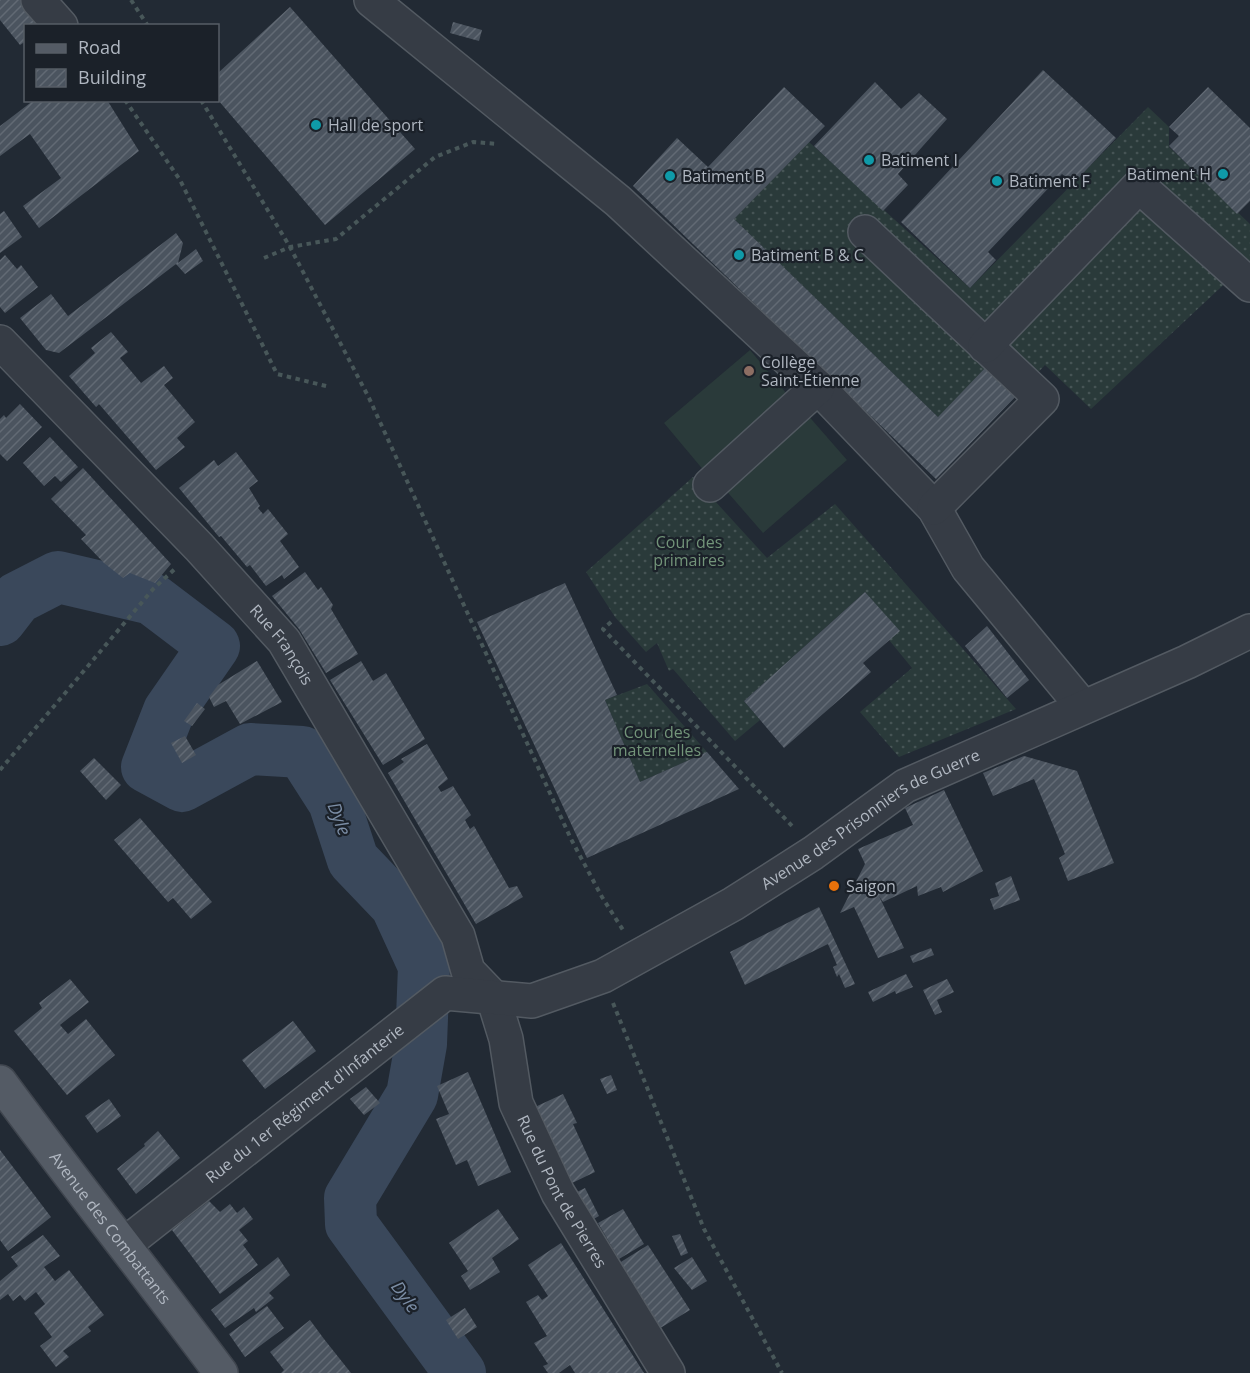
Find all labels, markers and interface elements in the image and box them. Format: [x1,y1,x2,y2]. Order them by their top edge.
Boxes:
legend [24,24,219,102]
text: Road [78,35,121,59]
text: Building [78,65,146,89]
place label: Hall de sport [328,114,423,136]
marker: Hall de sport [309,118,323,132]
place label: Batiment I [881,149,958,171]
marker: Batiment I [862,153,876,167]
place label: Batiment H [1127,163,1211,185]
place label: Batiment B [682,165,765,187]
marker: Batiment H [1216,167,1230,181]
marker: Batiment B [663,169,677,183]
place label: Batiment F [1009,170,1090,192]
marker: Batiment F [990,174,1004,188]
place label: Batiment B & C [751,244,864,266]
marker: Batiment B & C [732,248,746,262]
place label: Collège Saint-Étienne [761,351,860,391]
marker: Collège Saint-Étienne [742,364,756,378]
park label: Cour des primaires [653,531,725,571]
street label: Rue François [245,599,318,689]
park label: Cour des maternelles [613,721,701,761]
street label: Avenue des Prisonniers de Guerre [757,744,983,895]
water label: Dyle [323,799,357,839]
place label: Saigon [846,875,896,897]
marker: Saigon [827,879,841,893]
street label: Rue du 1er Régiment d'Infanterie [201,1019,408,1188]
street label: Rue du Pont de Pierres [512,1111,612,1272]
street label: Avenue des Combattants [45,1147,176,1309]
water label: Dyle [386,1276,425,1317]

